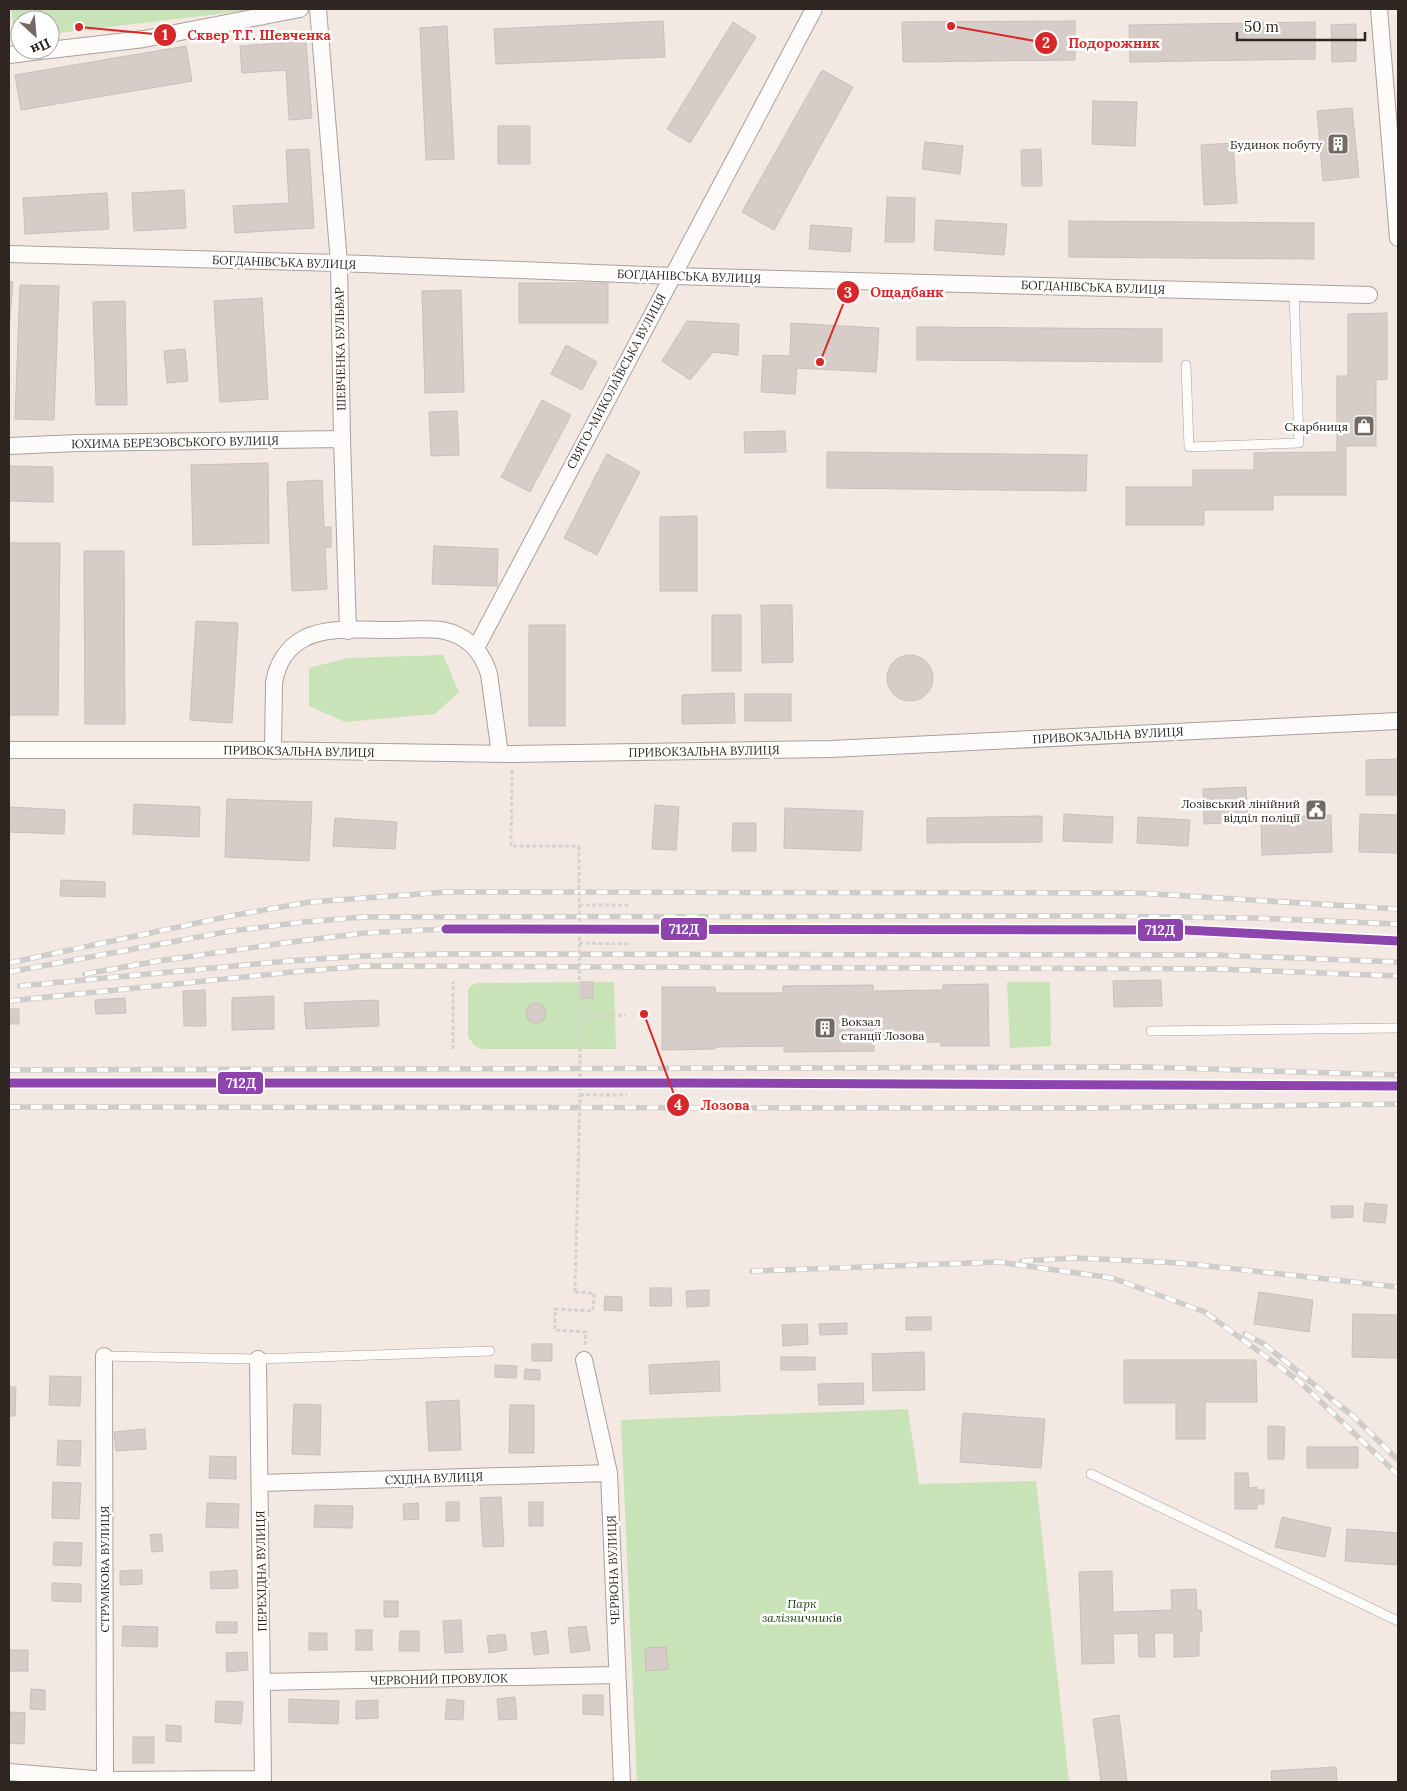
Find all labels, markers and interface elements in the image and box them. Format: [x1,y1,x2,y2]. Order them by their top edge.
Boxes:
north arrow [10,10,60,60]
scale bar [1237,10,1364,42]
text: 50 m [1244,17,1279,36]
callout: Сквер Т.Г. Шевченка [152,20,341,49]
text: 1 [162,25,168,44]
text: Сквер Т.Г. Шевченка [187,26,332,44]
callout: Подорожник [1033,29,1170,58]
text: 2 [1042,33,1050,52]
text: Пн [28,34,54,59]
text: Подорожник [1068,34,1160,52]
building icon: Будинок побуту [1326,132,1350,156]
place label: Будинок побуту [1230,137,1323,152]
street label: БОГДАНІВСЬКА ВУЛИЦЯ [212,252,356,272]
street label: БОГДАНІВСЬКА ВУЛИЦЯ [617,266,761,286]
street label: БОГДАНІВСЬКА ВУЛИЦЯ [1021,277,1165,297]
callout: Ощадбанк [835,278,953,307]
text: 3 [844,283,852,302]
text: Ощадбанк [870,283,944,301]
street label: ШЕВЧЕНКА БУЛЬВАР [331,287,349,411]
street label: СВЯТО-МИКОЛАЇВСЬКА ВУЛИЦЯ [563,291,669,471]
shop icon: Скарбниця [1352,414,1376,438]
place label: Скарбниця [1284,419,1348,434]
street label: ЮХИМА БЕРЕЗОВСЬКОГО ВУЛИЦЯ [71,433,279,451]
street label: ПРИВОКЗАЛЬНА ВУЛИЦЯ [1032,724,1184,746]
street label: ПРИВОКЗАЛЬНА ВУЛИЦЯ [223,742,375,760]
street label: ПРИВОКЗАЛЬНА ВУЛИЦЯ [628,742,780,760]
place label: Лозівський лінійний відділ поліції [1181,796,1301,825]
public building icon: Лозівський лінійний відділ поліції [1304,798,1328,822]
line badge: 712Д [660,917,708,941]
line badge: 712Д [1137,918,1184,942]
text: 712Д [669,920,699,938]
text: 712Д [1145,921,1175,939]
place label: Вокзал станції Лозова [841,1014,924,1043]
building icon: Вокзал станції Лозова [813,1016,837,1040]
line badge: 712Д [217,1071,264,1095]
text: 712Д [226,1074,256,1092]
callout: Лозова [665,1090,760,1119]
text: 4 [674,1095,682,1114]
text: Лозова [700,1096,750,1114]
street label: СХІДНА ВУЛИЦЯ [385,1469,483,1487]
street label: СТРУМКОВА ВУЛИЦЯ [97,1506,112,1632]
street label: ПЕРЕХІДНА ВУЛИЦЯ [252,1510,270,1632]
street label: ЧЕРВОНА ВУЛИЦЯ [604,1515,622,1625]
park label: Парк залізничників [762,1596,842,1625]
street label: ЧЕРВОНИЙ ПРОВУЛОК [370,1670,509,1688]

